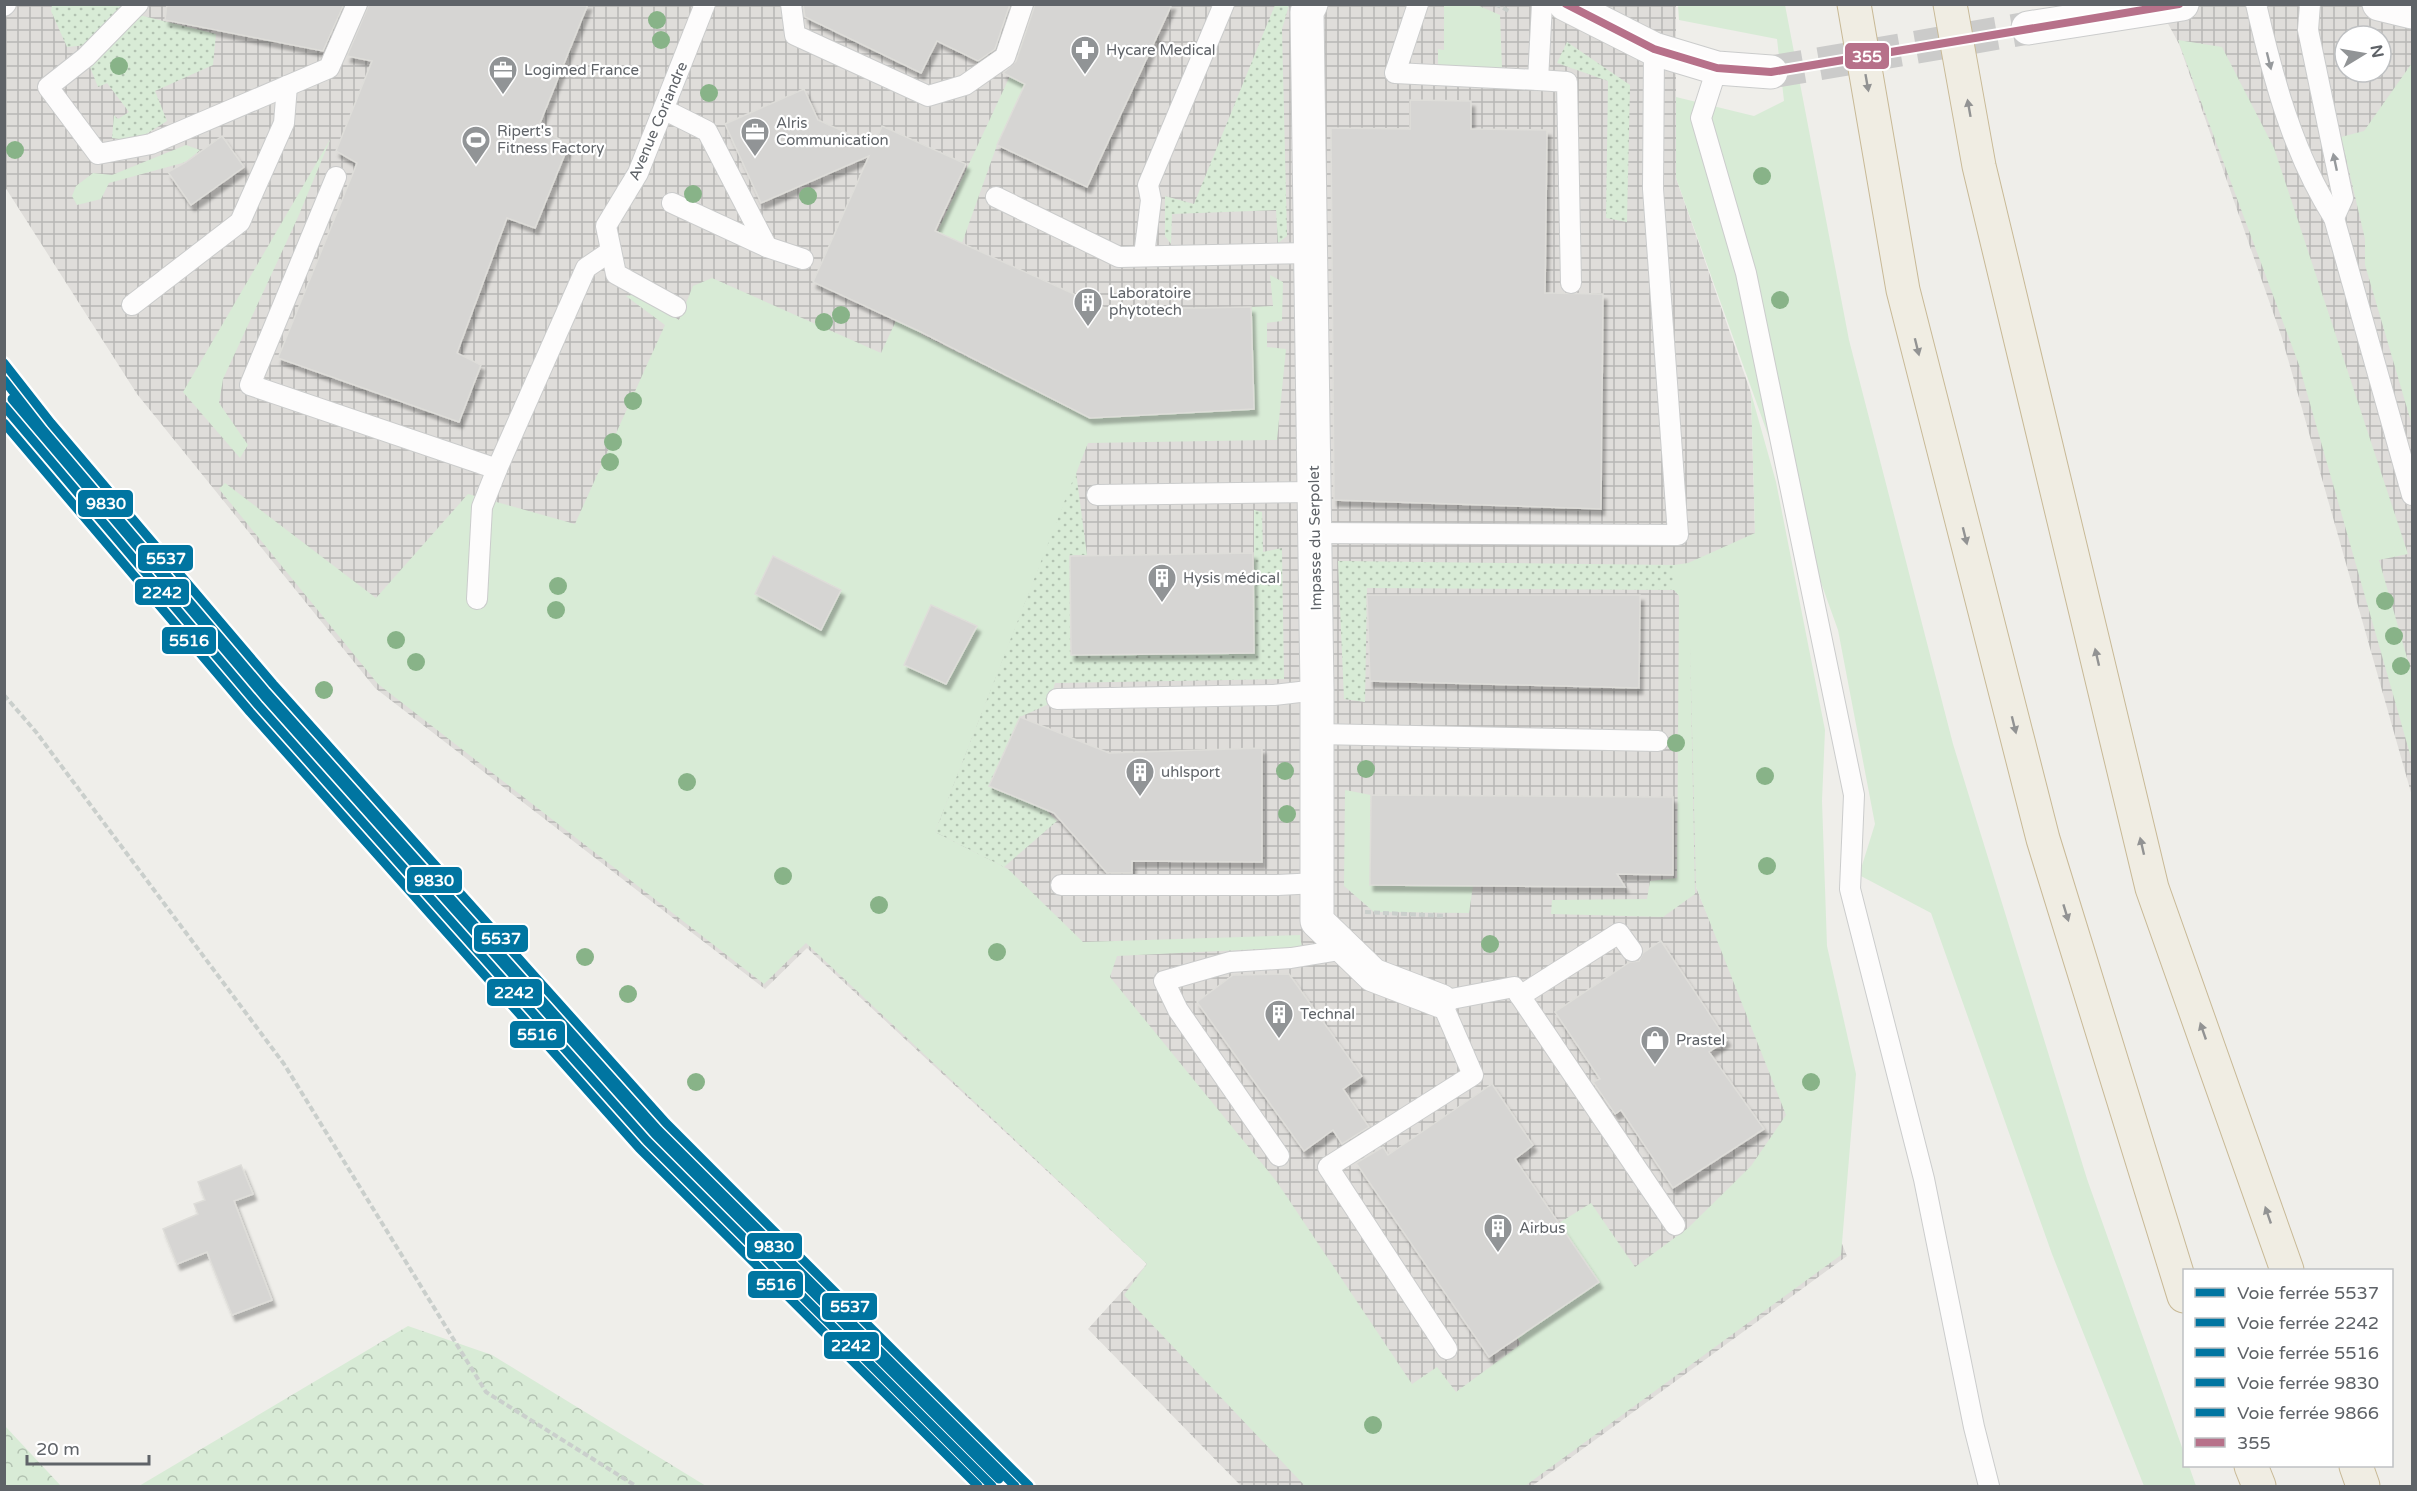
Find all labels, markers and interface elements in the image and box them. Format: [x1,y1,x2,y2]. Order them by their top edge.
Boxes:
north arrow [2333,24,2393,84]
pharmacy icon: Hycare Medical [1069,34,1101,76]
place label: Hycare Medical [1106,41,1216,59]
line badge: 355 [1844,42,1890,70]
text: N [2366,43,2388,60]
text: 355 [1852,47,1882,67]
one-way arrow [2265,52,2275,71]
office icon: Logimed France [487,54,519,96]
street label: Avenue Coriandre [625,59,691,183]
place label: Logimed France [524,61,639,79]
one-way arrow [1863,74,1872,93]
one-way arrow [1964,98,1973,117]
place label: Alris Communication [776,114,889,149]
office icon: Alris Communication [739,116,771,158]
place label: Ripert's Fitness Factory [497,122,604,157]
sports icon: Ripert's Fitness Factory [460,124,492,166]
one-way arrow [2330,153,2340,171]
place label: Laboratoire phytotech [1109,284,1191,319]
building icon: Laboratoire phytotech [1072,286,1104,328]
one-way arrow [1913,338,1922,356]
street label: Impasse du Serpolet [1305,465,1325,611]
line badge: 9830 [77,489,134,518]
text: 9830 [86,494,126,514]
one-way arrow [1961,527,1971,545]
line badge: 5537 [137,544,194,572]
text: 5537 [146,549,186,569]
building icon: Hysis médical [1146,562,1178,604]
place label: Hysis médical [1183,569,1280,587]
line badge: 2242 [134,578,190,606]
text: 2242 [142,583,182,603]
line badge: 5516 [161,626,217,655]
text: 5516 [169,631,209,651]
one-way arrow [2091,647,2101,666]
one-way arrow [2009,715,2019,734]
building icon: uhlsport [1124,756,1156,798]
place label: uhlsport [1161,763,1221,781]
one-way arrow [2137,837,2147,855]
line badge: 9830 [406,866,463,894]
text: 9830 [414,871,454,891]
one-way arrow [2061,904,2071,922]
line badge: 5537 [473,924,529,953]
text: 5537 [481,929,521,949]
line badge: 2242 [486,978,543,1007]
text: 2242 [494,983,534,1003]
building icon: Technal [1263,998,1295,1040]
place label: Technal [1300,1005,1355,1023]
line badge: 5516 [509,1020,566,1049]
one-way arrow [2197,1022,2207,1040]
shop icon: Prastel [1639,1024,1671,1066]
text: 5516 [517,1025,557,1045]
place label: Prastel [1676,1031,1725,1049]
one-way arrow [2262,1206,2272,1224]
building icon: Airbus [1482,1212,1514,1254]
place label: Airbus [1519,1219,1565,1237]
line badge: 9830 [746,1232,803,1260]
text: 9830 [754,1237,794,1257]
legend [2183,1269,2393,1467]
line badge: 5516 [747,1270,804,1299]
text: 5516 [756,1275,796,1295]
text: Voie ferrée 5537 [2237,1282,2379,1304]
line badge: 5537 [821,1292,878,1321]
text: 5537 [830,1297,870,1317]
text: Voie ferrée 2242 [2237,1312,2379,1334]
line badge: 2242 [823,1331,880,1360]
text: 2242 [831,1336,871,1356]
text: Voie ferrée 5516 [2237,1342,2379,1364]
text: Voie ferrée 9830 [2237,1372,2379,1394]
text: Voie ferrée 9866 [2237,1402,2379,1424]
scale bar [27,1428,148,1466]
text: 355 [2237,1432,2271,1454]
text: 20 m [36,1438,80,1460]

